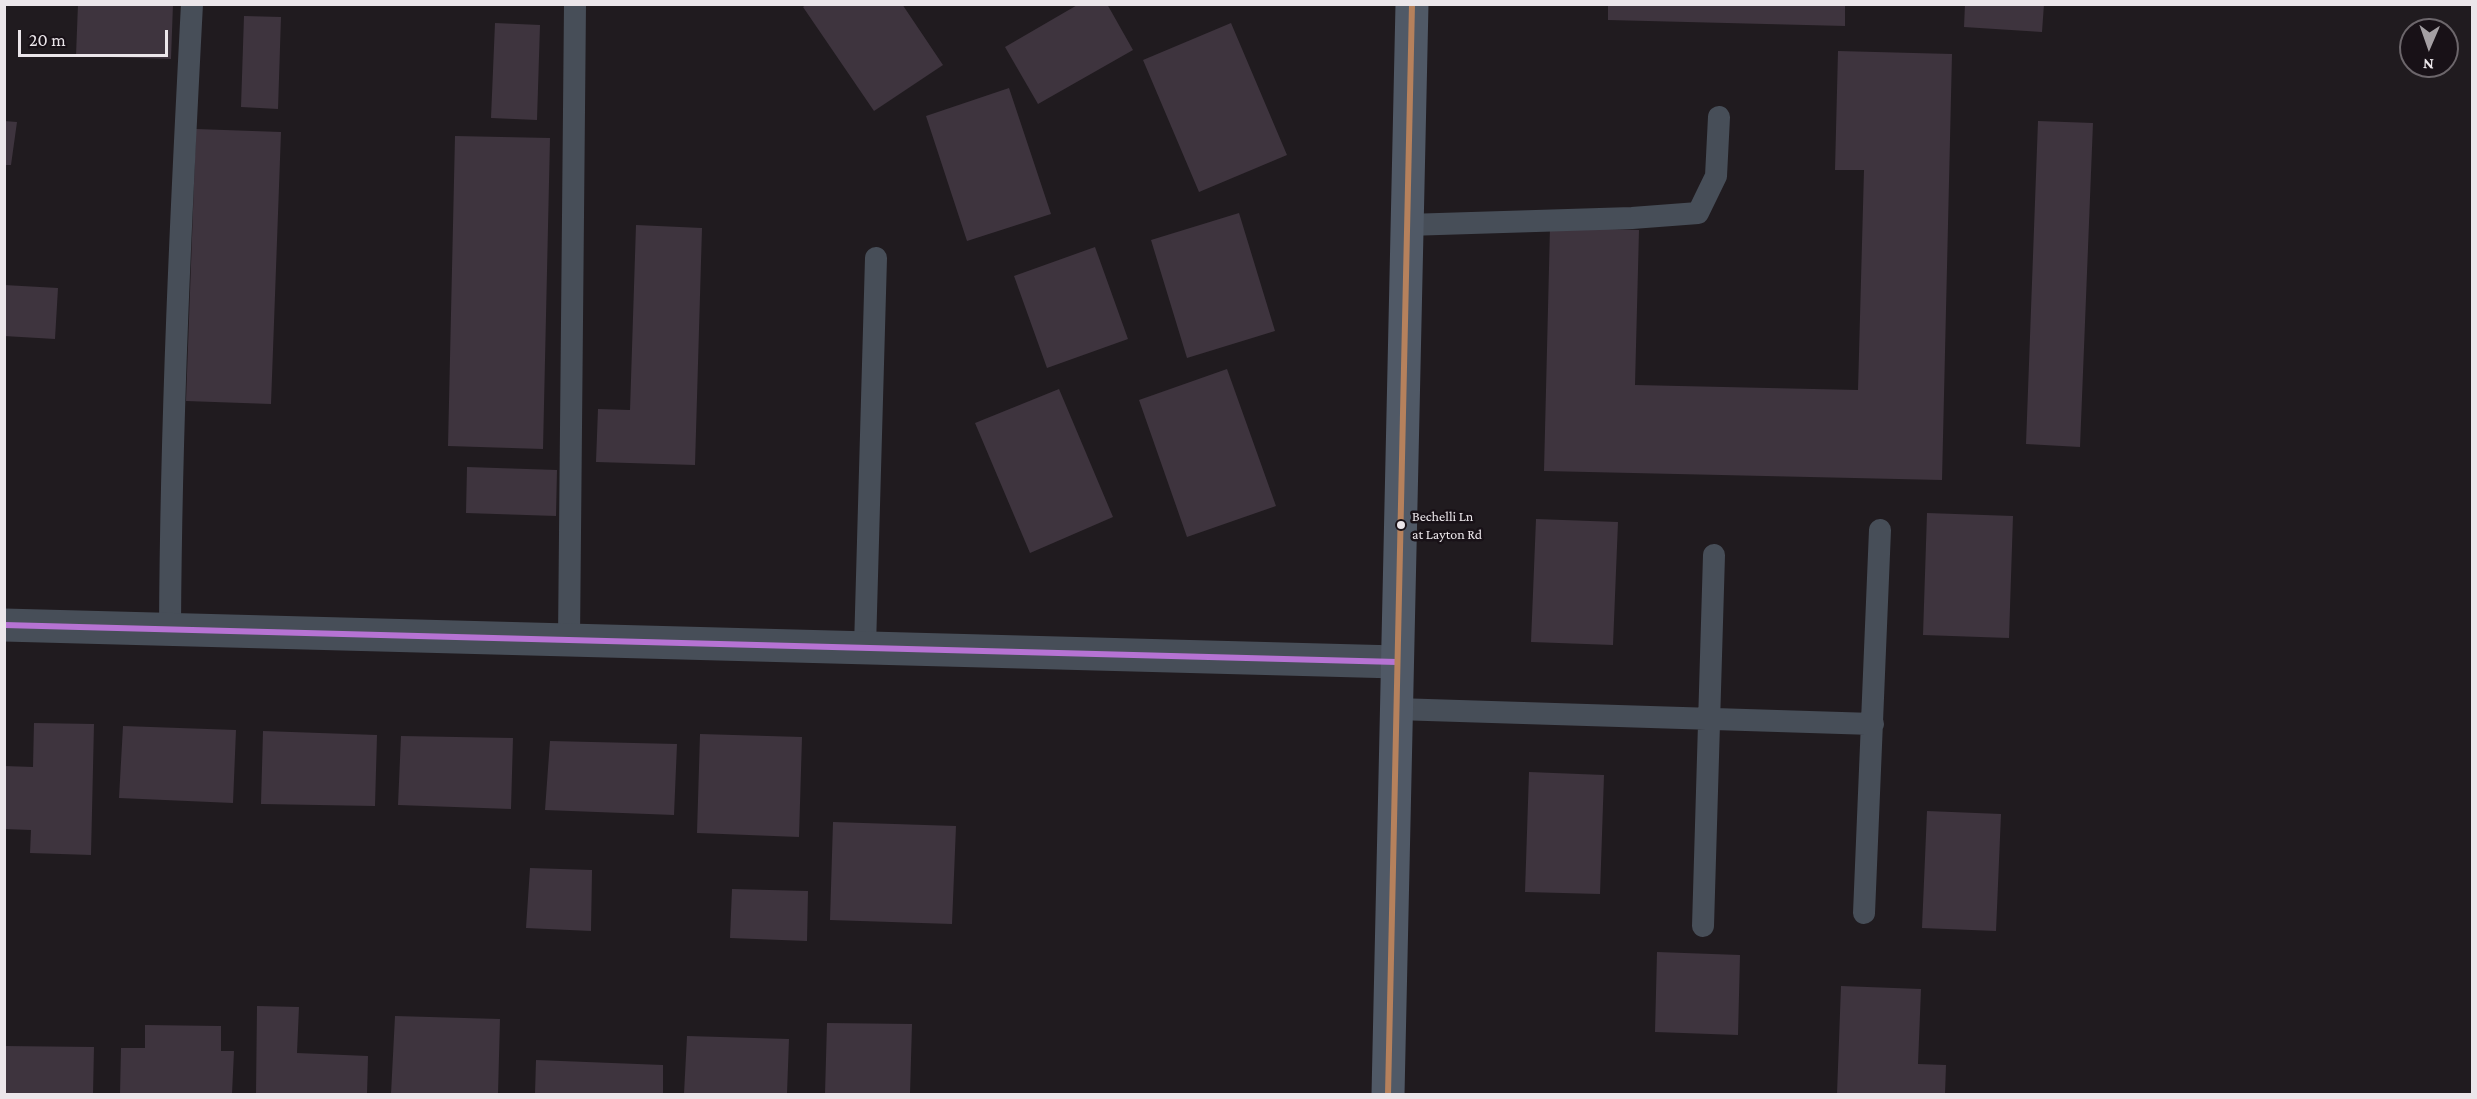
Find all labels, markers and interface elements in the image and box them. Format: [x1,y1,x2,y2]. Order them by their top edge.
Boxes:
scale bar [21,18,171,56]
north arrow [2399,18,2459,78]
text: 20 m [29,30,66,50]
text: N [2423,56,2434,73]
place label: Bechelli Ln at Layton Rd [1412,509,1482,542]
marker: Bechelli Ln at Layton Rd [1395,519,1407,531]

